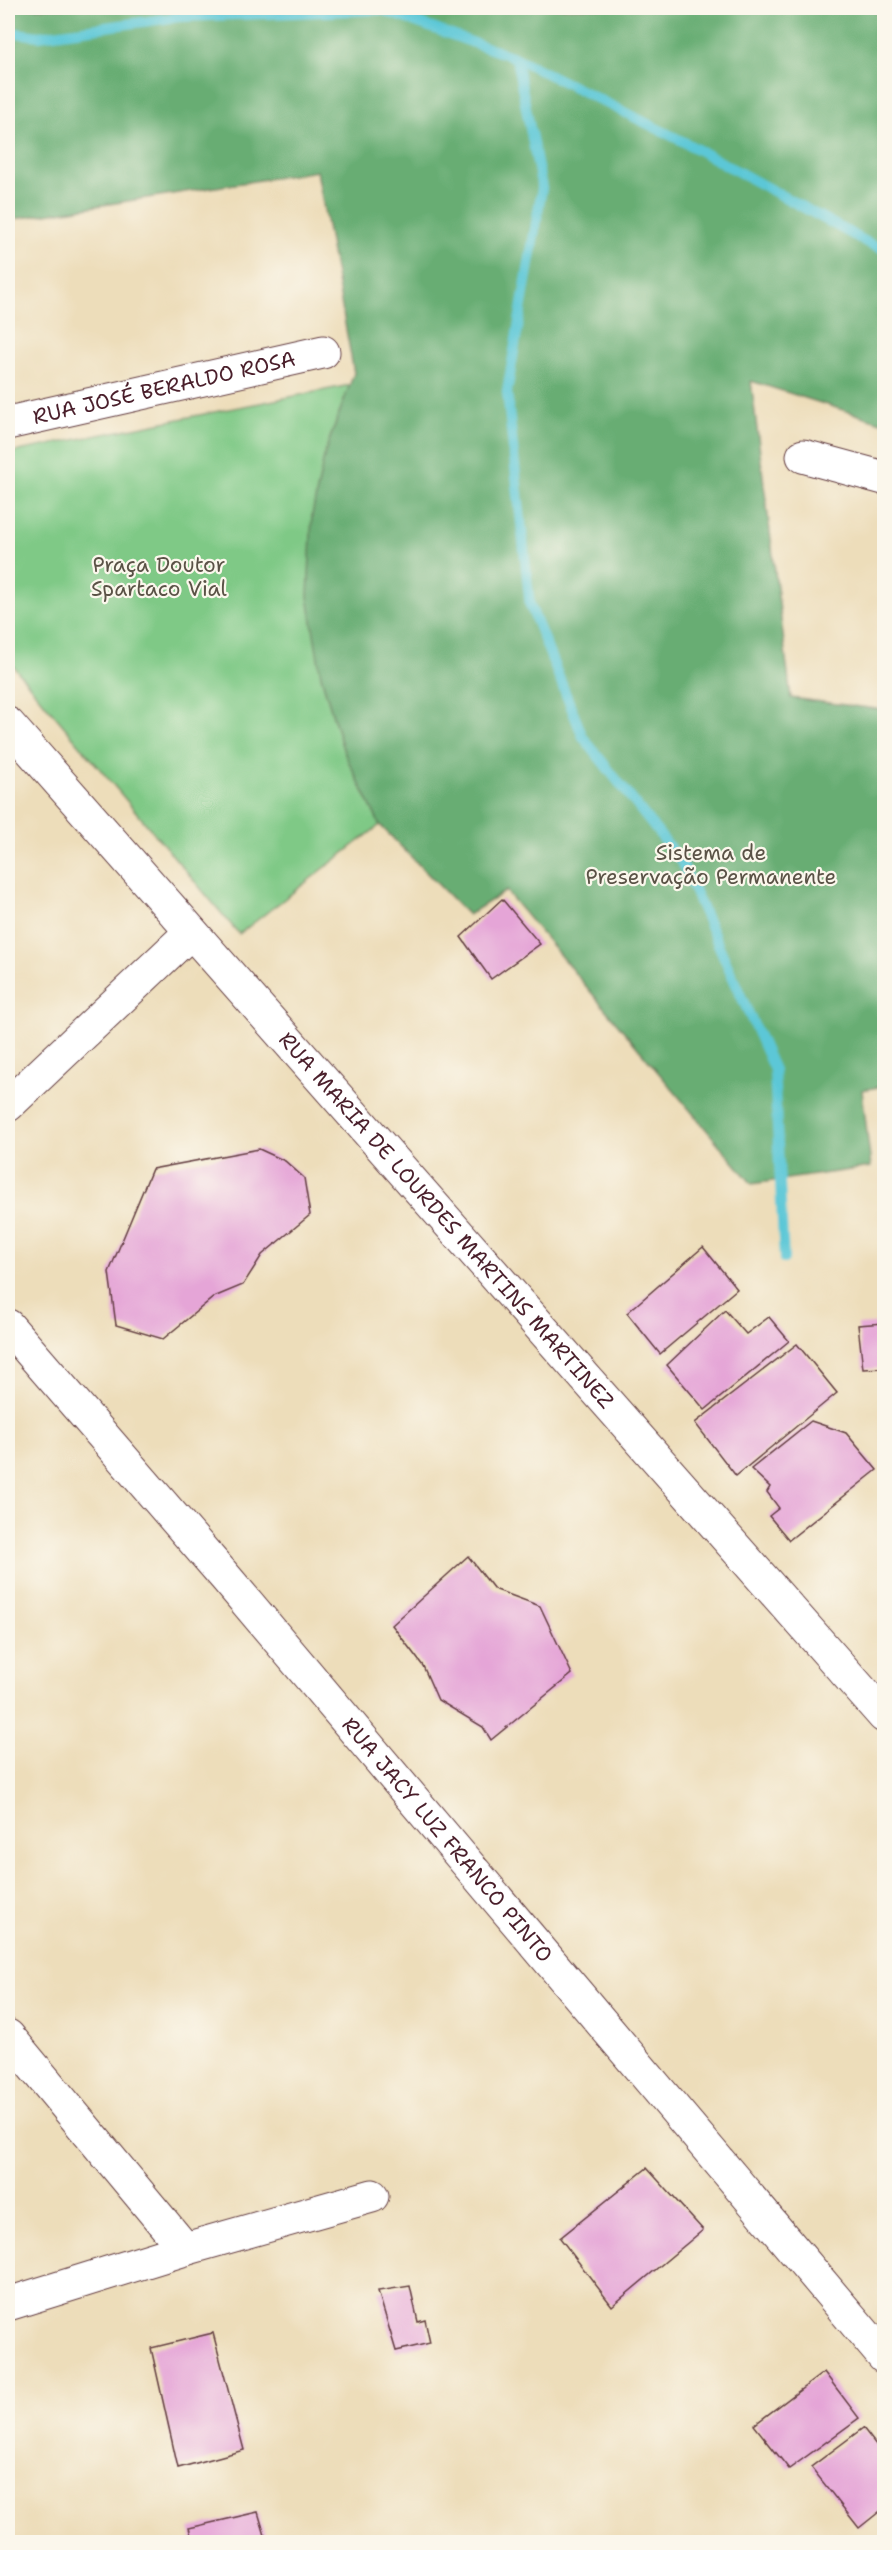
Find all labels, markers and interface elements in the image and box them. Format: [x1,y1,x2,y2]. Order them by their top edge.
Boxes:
street label: RUA JOSÉ BERALDO ROSA [30,345,298,431]
park label: Praça Doutor Spartaco Vial [91,551,228,603]
park label: Sistema de Preservação Permanente [586,839,837,891]
street label: RUA MARIA DE LOURDES MARTINS MARTINEZ [272,1026,620,1415]
street label: RUA JACY LUZ FRANCO PINTO [336,1711,559,1968]

